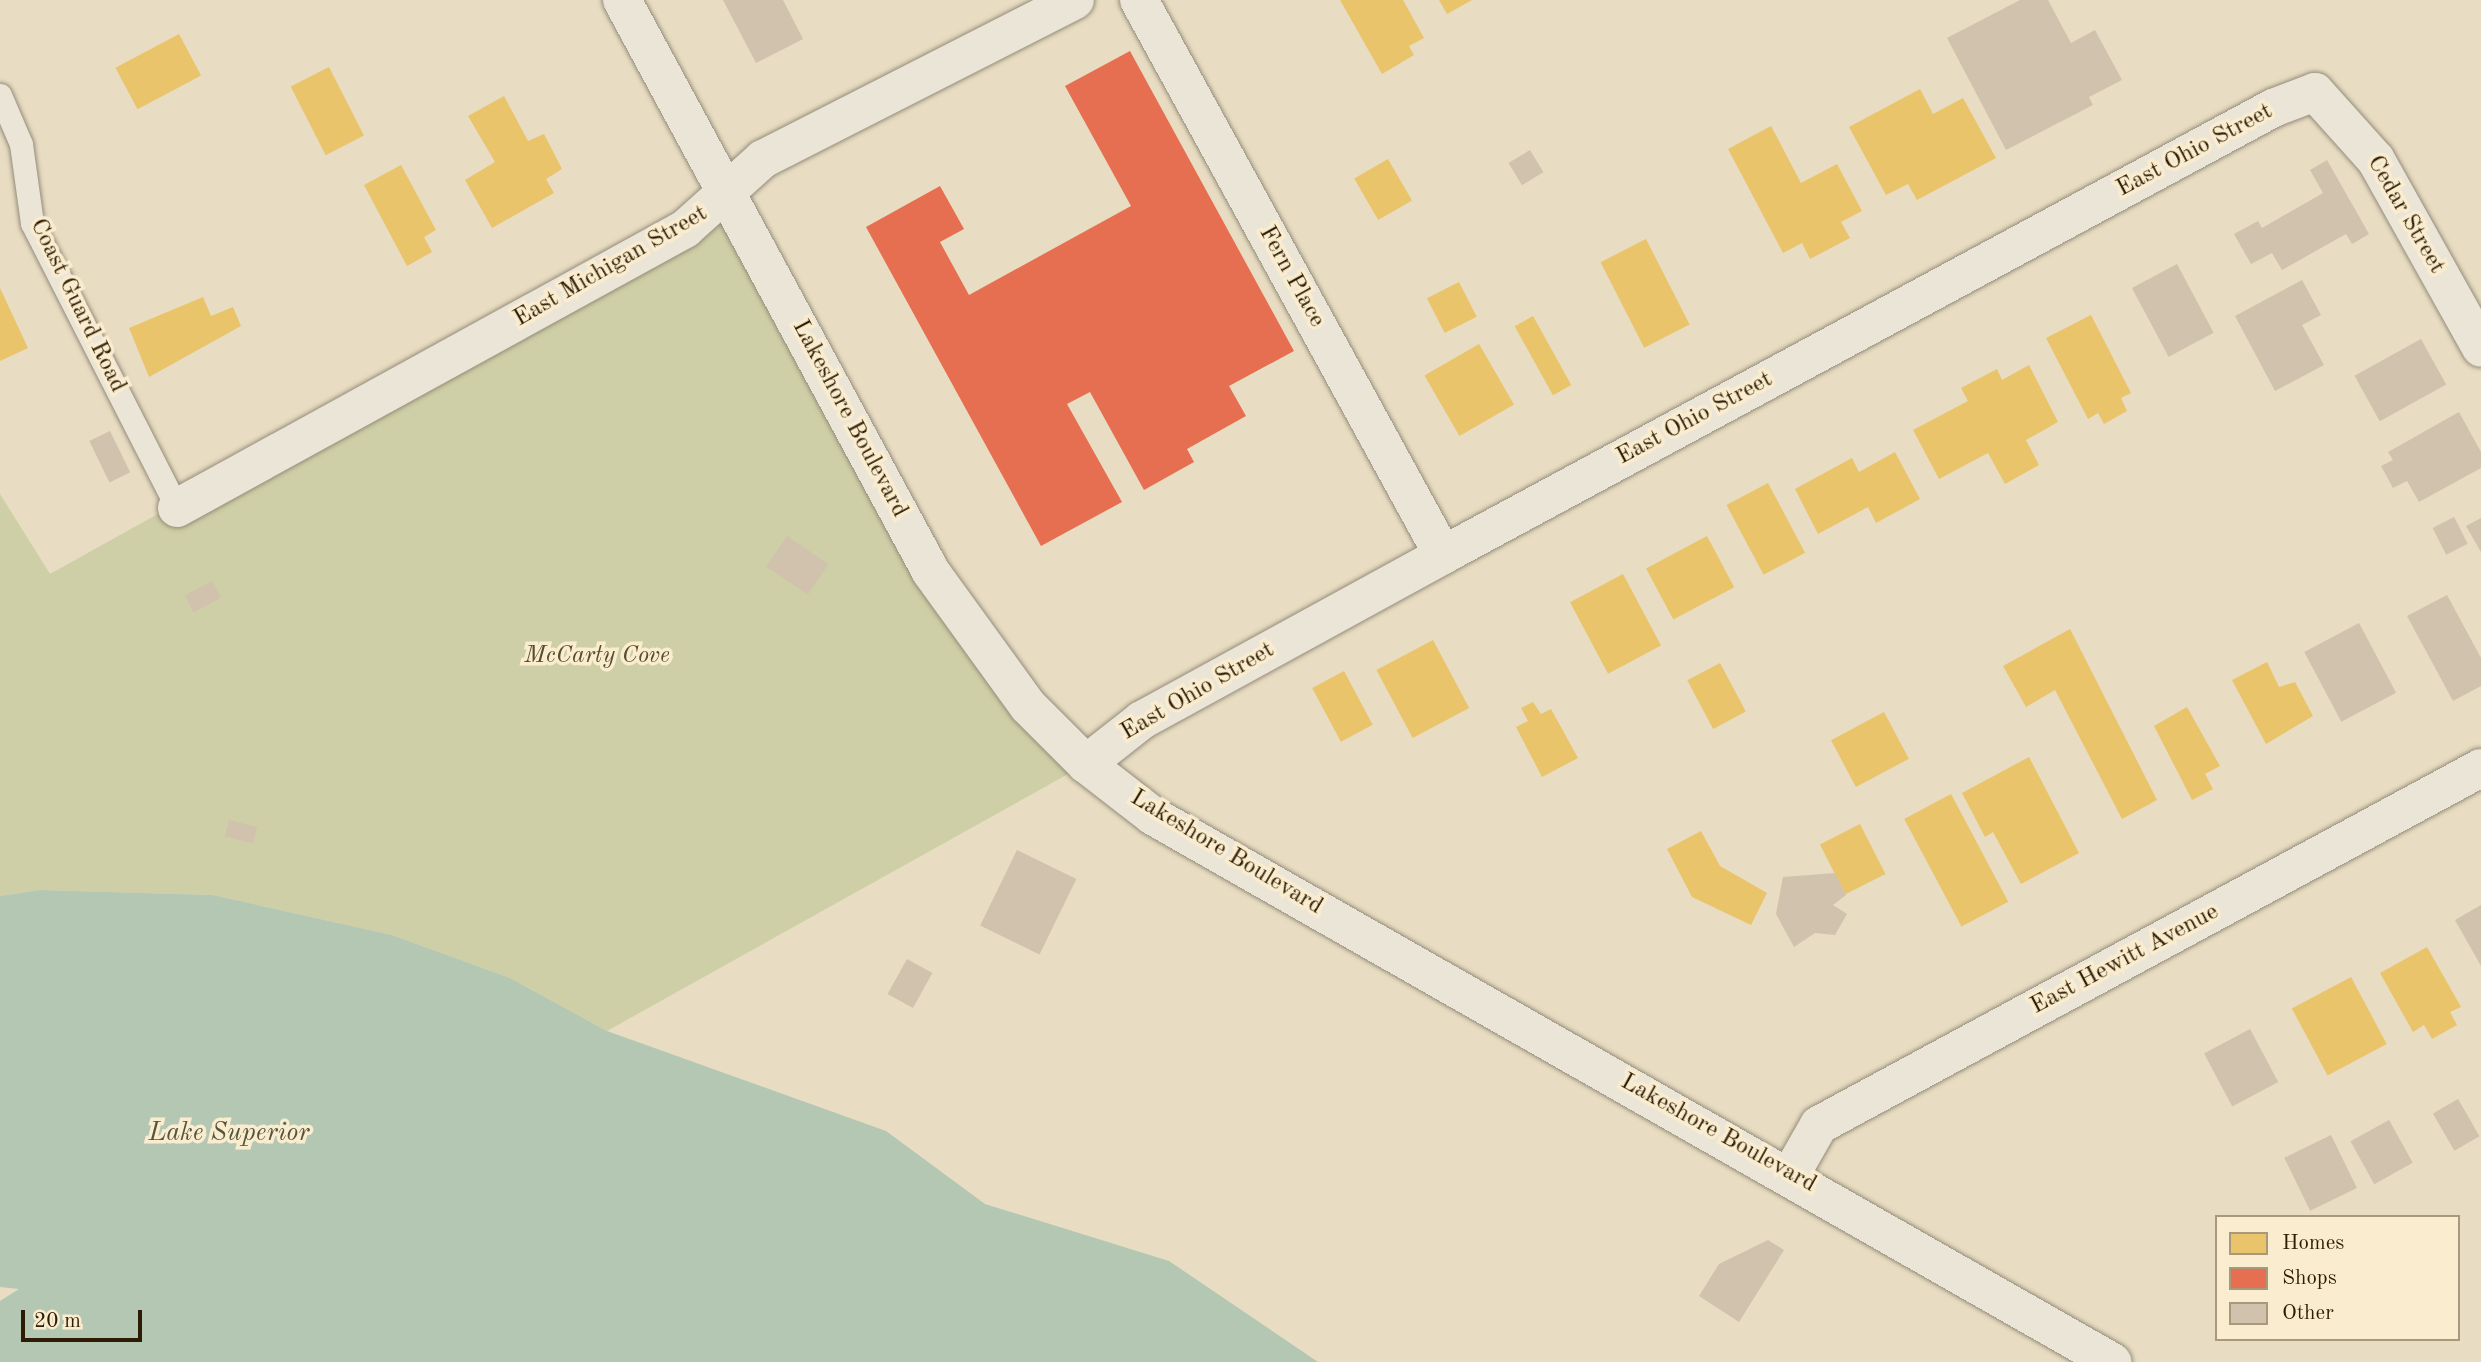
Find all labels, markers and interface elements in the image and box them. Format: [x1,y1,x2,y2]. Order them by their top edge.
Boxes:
street label: East Ohio Street [2112,98,2278,204]
street label: Cedar Street [2360,151,2450,279]
street label: East Michigan Street [509,200,713,334]
street label: Coast Guard Road [22,214,132,398]
street label: Fern Place [1251,221,1331,333]
street label: Lakeshore Boulevard [785,315,913,523]
street label: East Ohio Street [1612,366,1778,472]
street label: East Ohio Street [1116,636,1280,748]
park label: McCarty Cove [524,643,670,671]
street label: Lakeshore Boulevard [1125,784,1327,922]
street label: East Hewitt Avenue [2026,898,2224,1022]
street label: Lakeshore Boulevard [1615,1068,1821,1200]
water label: Lake Superior [148,1118,310,1150]
legend [2215,1215,2460,1341]
text: Homes [2282,1233,2344,1254]
text: Shops [2282,1268,2337,1289]
scale bar [24,1296,145,1340]
text: Other [2282,1303,2334,1324]
text: 20 m [34,1311,81,1332]

